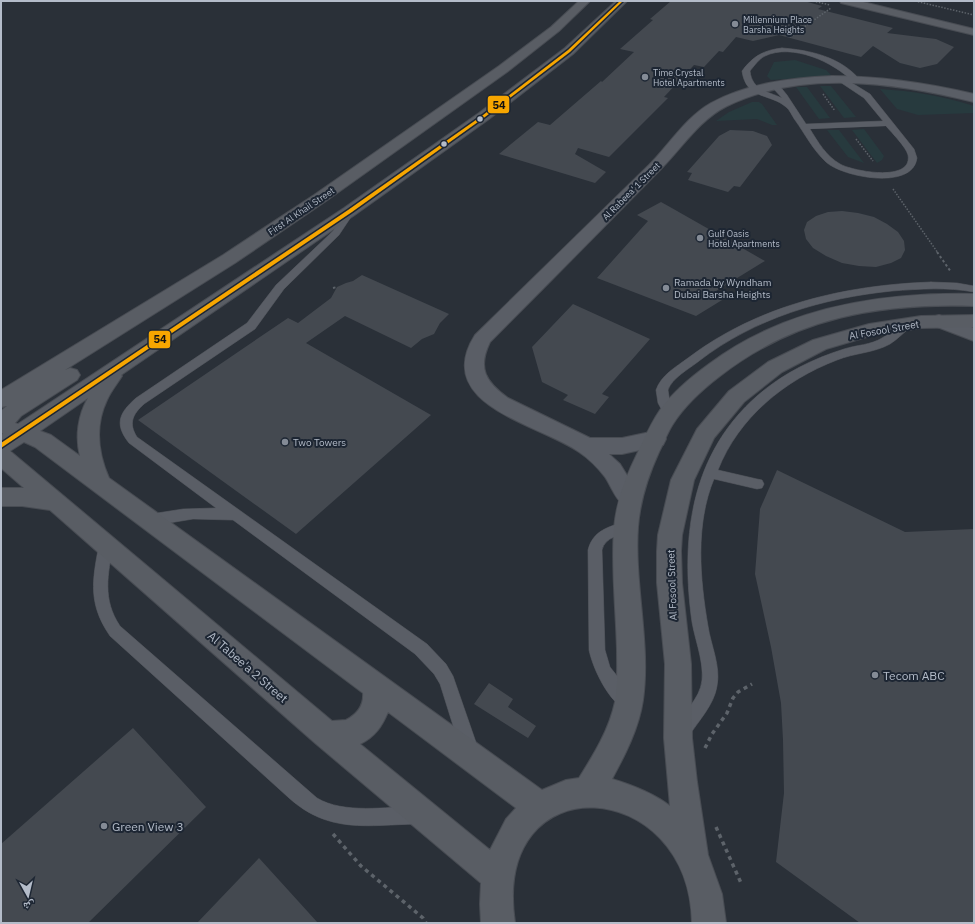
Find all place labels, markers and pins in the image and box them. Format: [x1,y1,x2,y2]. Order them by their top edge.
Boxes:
place label: Millennium Place Barsha Heights [743,14,812,35]
marker: Millennium Place Barsha Heights [730,19,740,29]
place label: Time Crystal Hotel Apartments [653,67,725,88]
marker: Time Crystal Hotel Apartments [640,72,650,82]
unlabelled marker [475,114,485,124]
unlabelled marker [439,139,449,149]
place label: Gulf Oasis Hotel Apartments [708,228,780,249]
marker: Gulf Oasis Hotel Apartments [695,233,705,243]
place label: Ramada by Wyndham Dubai Barsha Heights [674,276,771,301]
marker: Ramada by Wyndham Dubai Barsha Heights [661,283,671,293]
place label: Two Towers [293,436,346,449]
marker: Two Towers [280,437,290,447]
place label: Tecom ABC [883,668,945,683]
marker: Tecom ABC [870,670,880,680]
place label: Green View 3 [112,819,184,834]
marker: Green View 3 [99,821,109,831]

